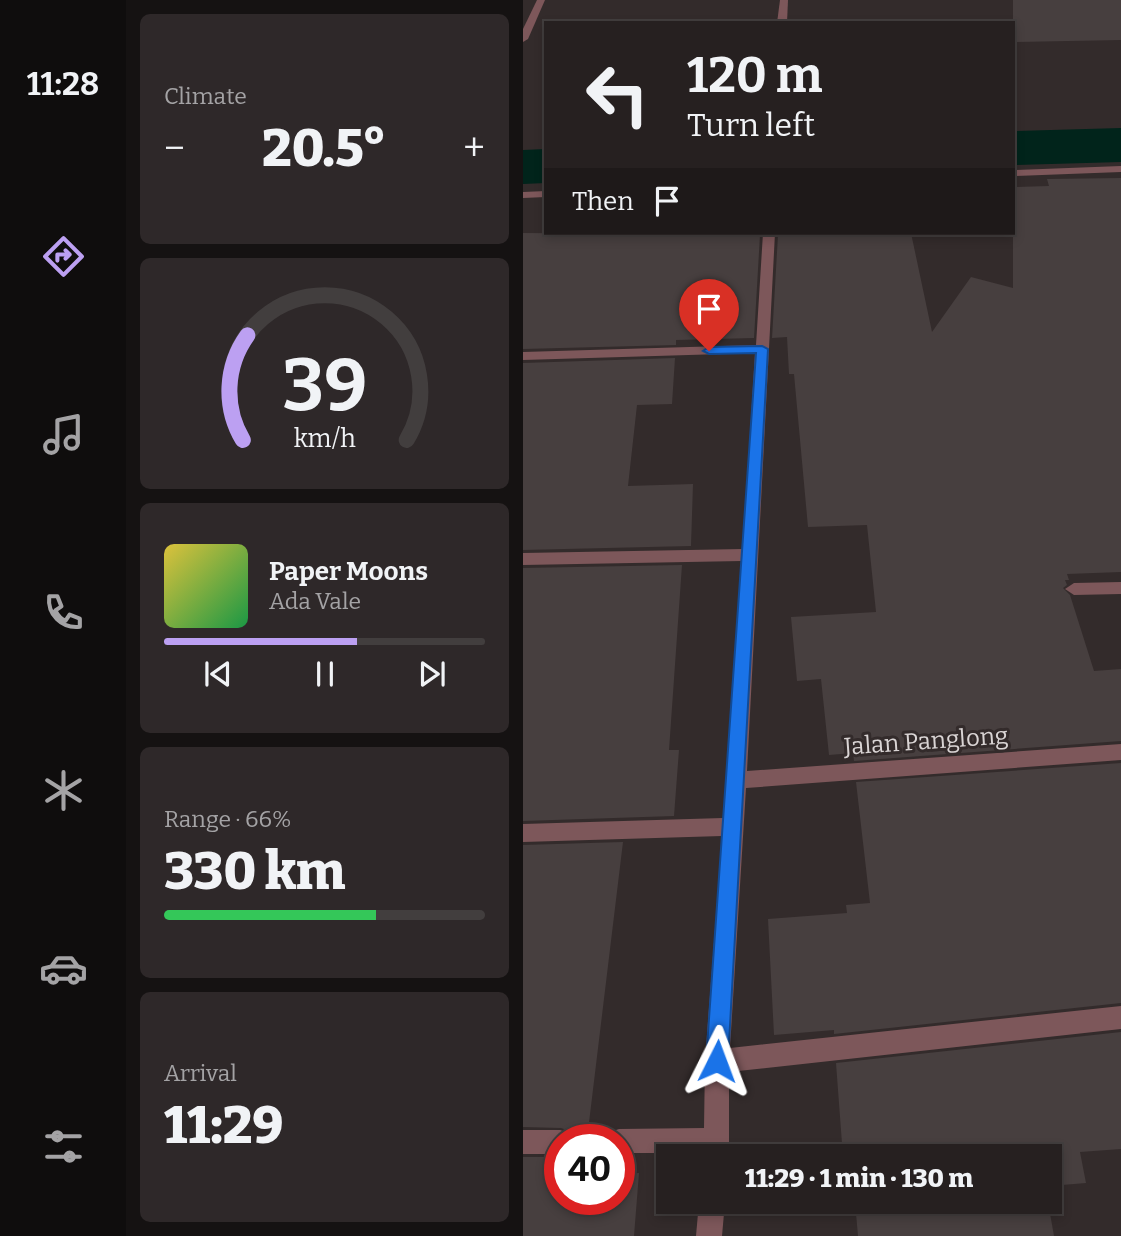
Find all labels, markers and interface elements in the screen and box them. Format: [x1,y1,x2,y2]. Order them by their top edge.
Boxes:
text: 120 m [687,46,822,105]
icon: left [572,49,663,140]
text: 11:28 [27,65,99,103]
text: Climate [164,82,247,110]
text: Turn left [687,106,815,144]
text: 20.5° [262,117,386,180]
text: − [164,125,185,171]
text: + [463,125,485,171]
icon: arrive [648,182,686,220]
text: Then [572,186,634,217]
icon: directions [39,232,88,281]
pin [679,279,739,351]
icon: arrive [690,290,728,328]
text: 39 [282,342,367,429]
icon: music [39,410,88,459]
text: km/h [294,423,356,453]
text: Paper Moons [269,556,428,587]
text: Ada Vale [269,587,361,615]
icon: phone [39,588,88,637]
icon: previous [199,655,237,693]
icon: pause [306,655,344,693]
icon: next [413,655,451,693]
street label: Jalan Panglong [842,721,1009,761]
icon: climate [39,766,88,815]
text: Range · 66% [164,805,292,833]
text: 330 km [164,840,346,903]
icon: car [39,944,88,993]
position arrow [680,1024,754,1098]
text: Arrival [164,1059,237,1087]
text: 11:29 [164,1094,283,1157]
icon: filters [39,1122,88,1171]
speed limit sign: 40 [544,1124,635,1215]
text: 11:29 · 1 min · 130 m [745,1163,973,1194]

